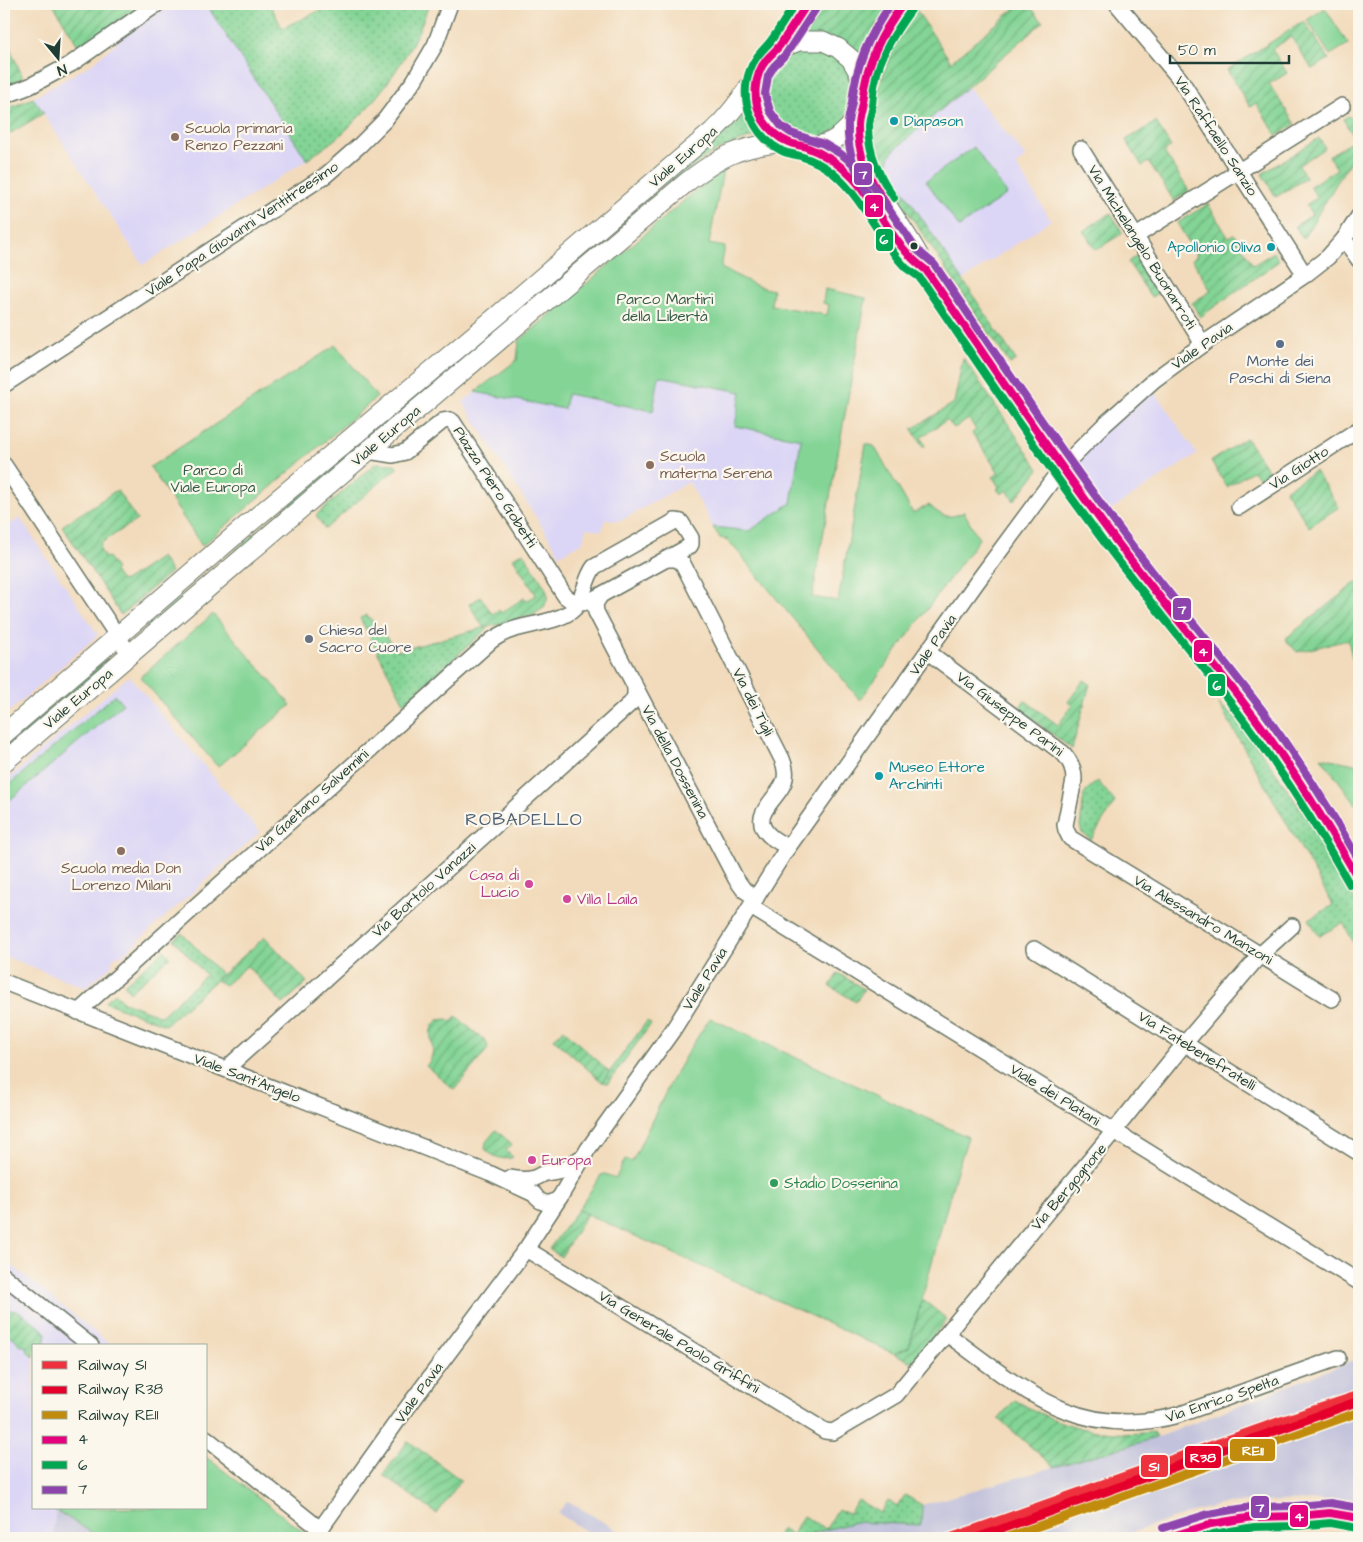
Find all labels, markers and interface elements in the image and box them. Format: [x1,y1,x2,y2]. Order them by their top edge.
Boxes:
north arrow [32,32,82,82]
scale bar [1170,32,1289,64]
text: 50 m [1178,40,1216,61]
text: N [54,59,69,80]
street label: Via Raffaello Sanzio [1169,72,1263,201]
place label: Diapason [904,111,964,132]
marker: Diapason [888,115,900,127]
place label: Scuola primaria Renzo Pezzani [185,118,293,156]
street label: Viale Europa [644,121,722,193]
marker: Scuola primaria Renzo Pezzani [169,131,181,143]
street label: Viale Papa Giovanni Ventitreesimo [141,156,343,302]
street label: Via Michelangelo Buonarroti [1082,161,1202,334]
line badge: 7 [853,162,873,186]
text: 7 [858,165,868,185]
line badge: 4 [864,194,884,218]
text: 4 [869,197,879,217]
line badge: 6 [875,228,894,252]
text: 6 [880,230,889,250]
place label: Apollonio Oliva [1167,237,1261,258]
unlabelled marker [909,241,919,251]
marker: Apollonio Oliva [1265,241,1277,253]
park label: Parco Martiri della Libertà [617,289,714,327]
street label: Viale Pavia [1167,317,1237,375]
marker: Monte dei Paschi di Siena [1274,338,1286,350]
place label: Monte dei Paschi di Siena [1229,351,1331,389]
street label: Viale Europa [347,400,426,471]
street label: Piazza Piero Gobetti [448,422,542,552]
street label: Via Giotto [1265,441,1333,495]
place label: Scuola materna Serena [660,446,773,484]
marker: Scuola materna Serena [644,459,656,471]
park label: Parco di Viale Europa [171,460,256,498]
line badge: 7 [1172,597,1192,621]
text: 7 [1177,600,1187,620]
street label: Viale Pavia [904,610,962,680]
place label: Chiesa del Sacro Cuore [319,620,412,658]
marker: Chiesa del Sacro Cuore [303,633,315,645]
line badge: 4 [1193,639,1213,663]
text: 4 [1198,642,1208,662]
street label: Viale Europa [39,663,118,734]
street label: Via dei Tigli [726,665,779,741]
street label: Via Giuseppe Parini [952,667,1069,762]
line badge: 6 [1207,673,1226,697]
text: 6 [1213,676,1222,696]
street label: Via della Dossenina [636,702,714,823]
street label: Via Gaetano Salvemini [251,744,374,858]
place label: Museo Ettore Archinti [889,757,985,795]
marker: Museo Ettore Archinti [873,770,885,782]
district label: ROBADELLO [465,807,583,832]
street label: Via Bortolo Vanazzi [367,837,481,942]
marker: Scuola media Don Lorenzo Milani [115,845,127,857]
place label: Scuola media Don Lorenzo Milani [61,858,182,896]
place label: Casa di Lucio [470,865,520,903]
street label: Via Alessandro Manzoni [1129,870,1277,970]
marker: Casa di Lucio [523,878,535,890]
place label: Villa Laila [577,889,638,910]
marker: Villa Laila [561,893,573,905]
street label: Viale Pavia [677,943,733,1015]
street label: Via Fatebenefratelli [1134,1006,1261,1096]
street label: Viale Sant'Angelo [190,1048,304,1109]
street label: Viale dei Platani [1006,1059,1105,1132]
street label: Via Bergognone [1026,1139,1112,1236]
place label: Europa [542,1150,592,1171]
marker: Europa [526,1154,538,1166]
place label: Stadio Dossenina [784,1173,898,1194]
marker: Stadio Dossenina [768,1177,780,1189]
street label: Via Generale Paolo Griffini [594,1285,764,1399]
legend [32,1344,208,1510]
text: Railway S1 [78,1355,147,1377]
street label: Viale Pavia [390,1358,448,1428]
street label: Via Enrico Spelta [1163,1370,1282,1428]
text: Railway R38 [78,1379,163,1401]
text: Railway RE11 [78,1405,158,1427]
text: 4 [78,1429,88,1450]
line badge: RE11 [1229,1438,1276,1462]
text: RE11 [1242,1441,1264,1461]
line badge: R38 [1184,1445,1222,1469]
text: R38 [1190,1448,1216,1468]
line badge: S1 [1140,1454,1169,1478]
text: 6 [78,1455,88,1476]
text: S1 [1148,1457,1160,1477]
text: 7 [78,1479,87,1500]
line badge: 7 [1250,1495,1270,1519]
text: 7 [1255,1498,1265,1518]
line badge: 4 [1289,1504,1309,1528]
text: 4 [1294,1507,1304,1527]

